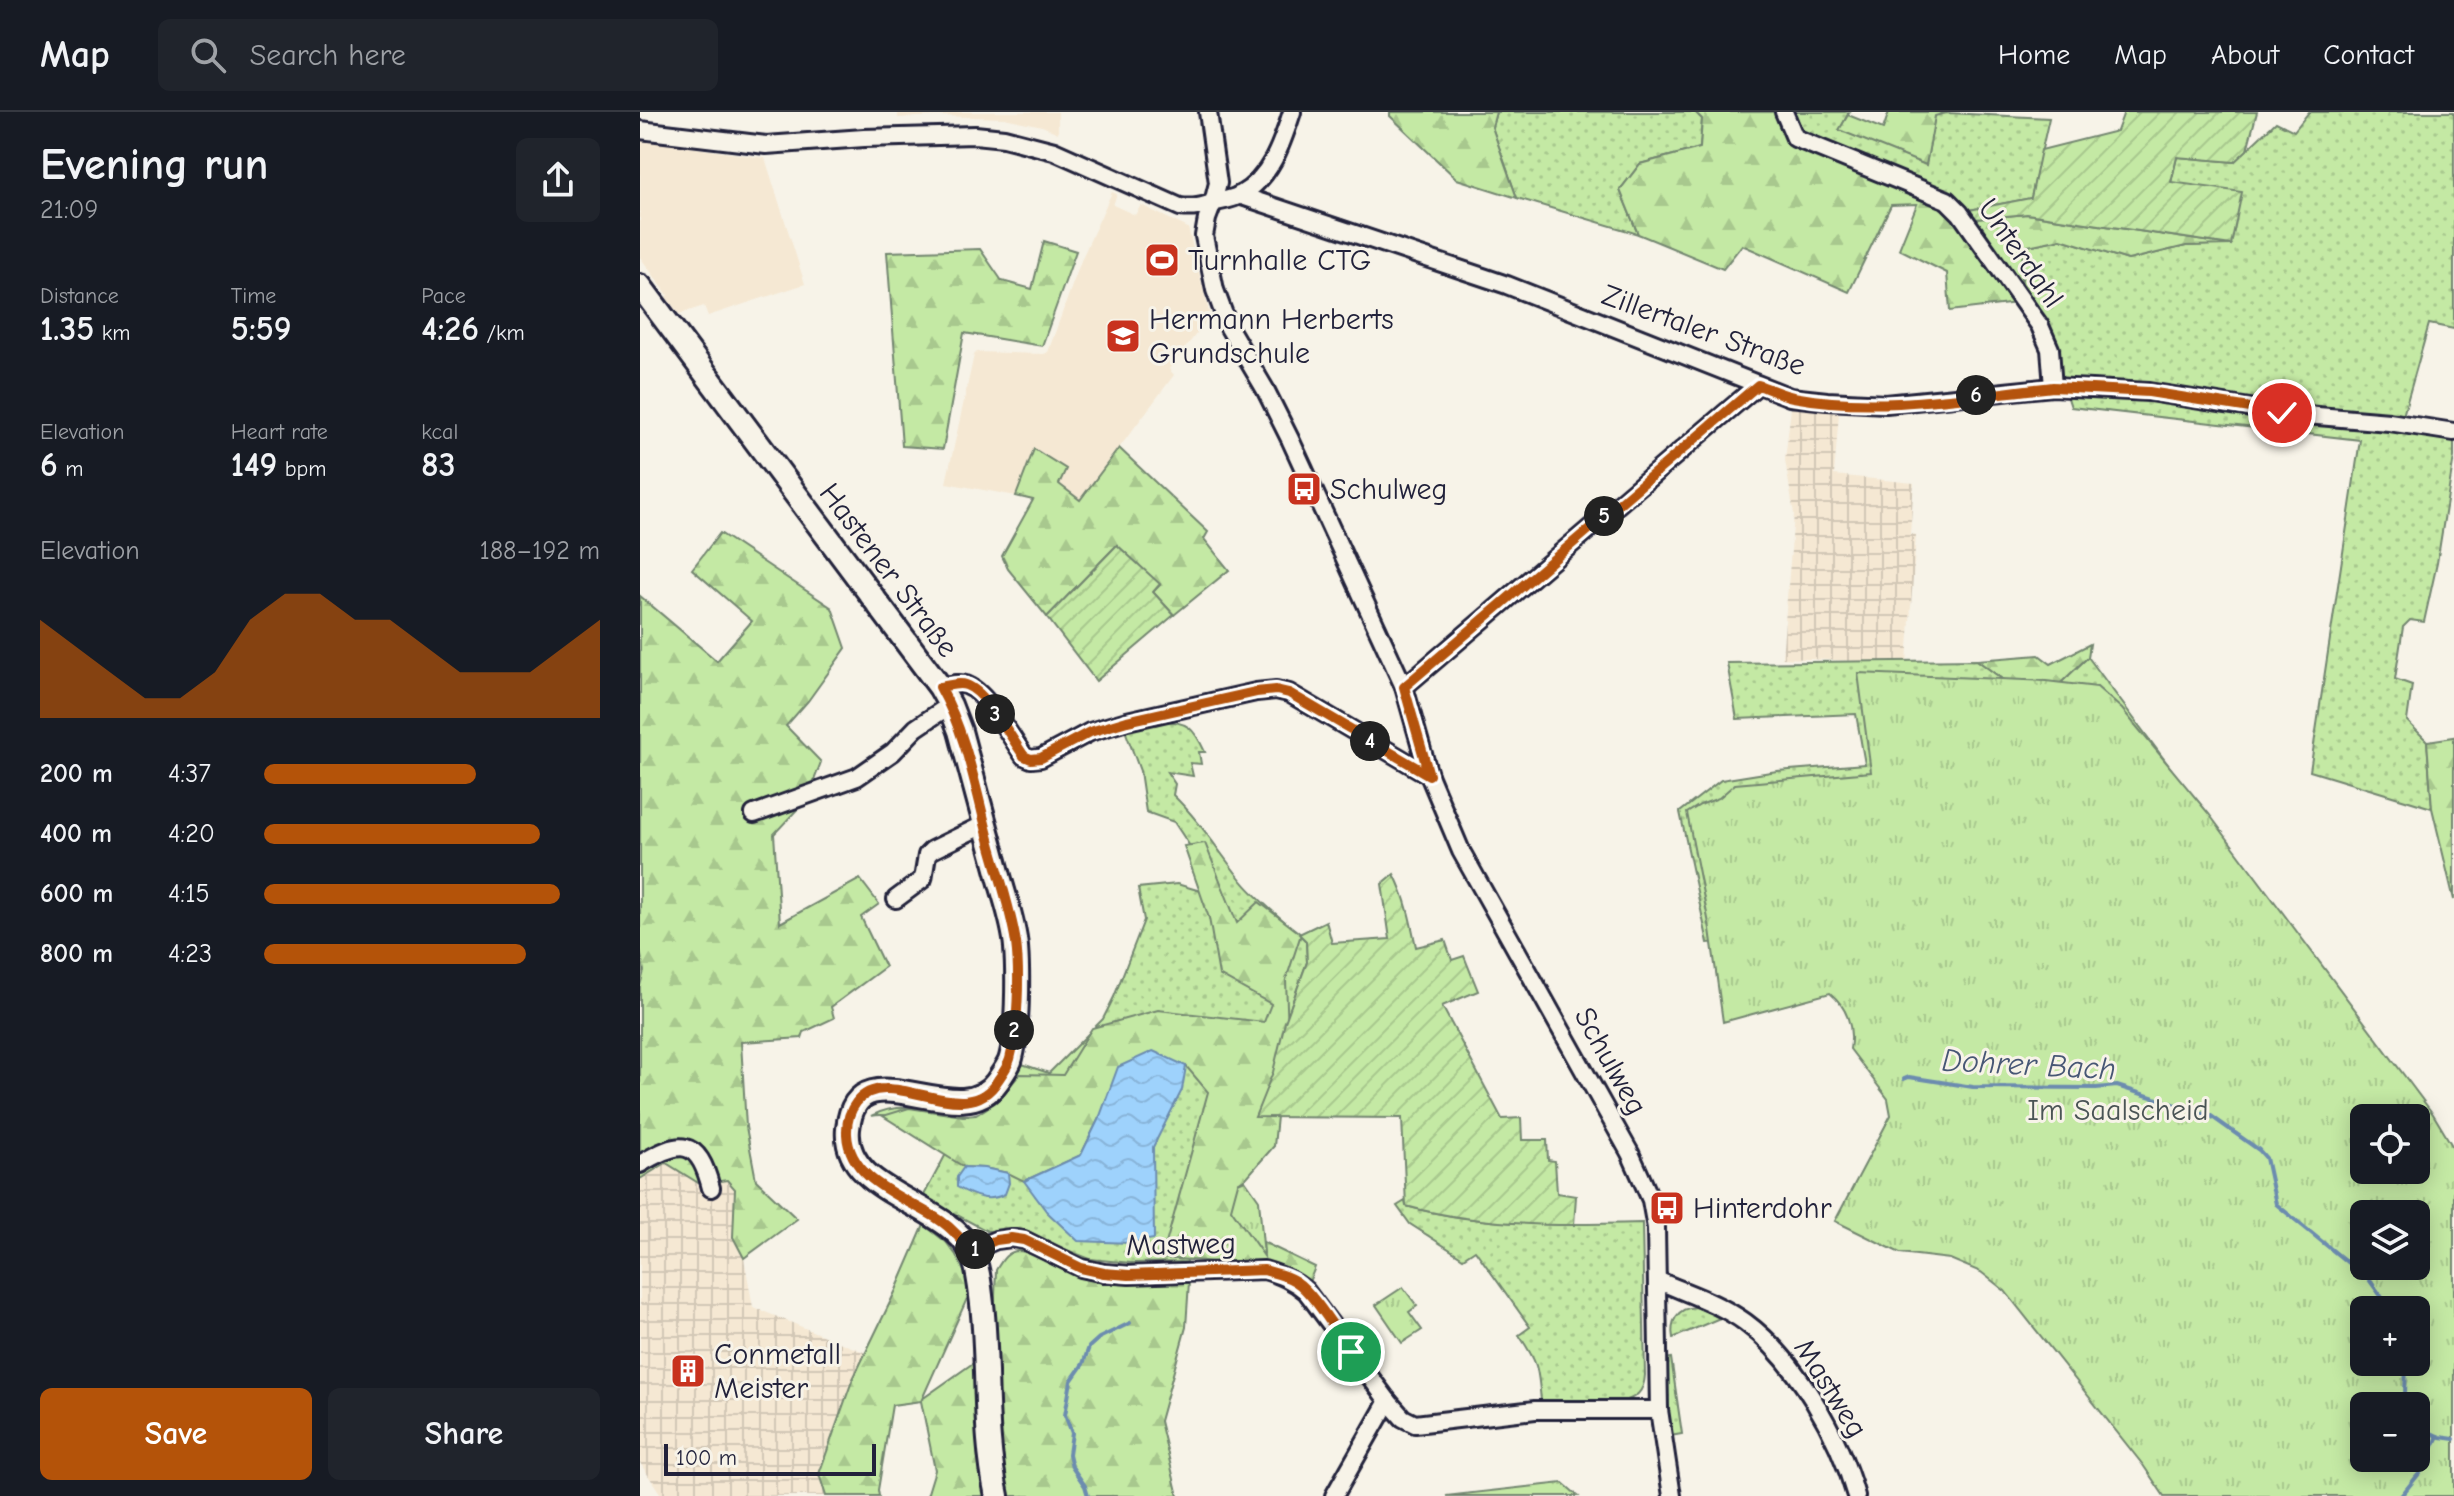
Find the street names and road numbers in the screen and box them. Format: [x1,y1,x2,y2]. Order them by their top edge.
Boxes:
street label: Unterdahl [1970,192,2071,315]
street label: Zillertaler Straße [1597,277,1810,383]
street label: Hastener Straße [812,476,965,664]
street label: Schulweg [1567,1001,1654,1121]
street label: Mastweg [1126,1226,1236,1263]
street label: Mastweg [1787,1332,1875,1444]

